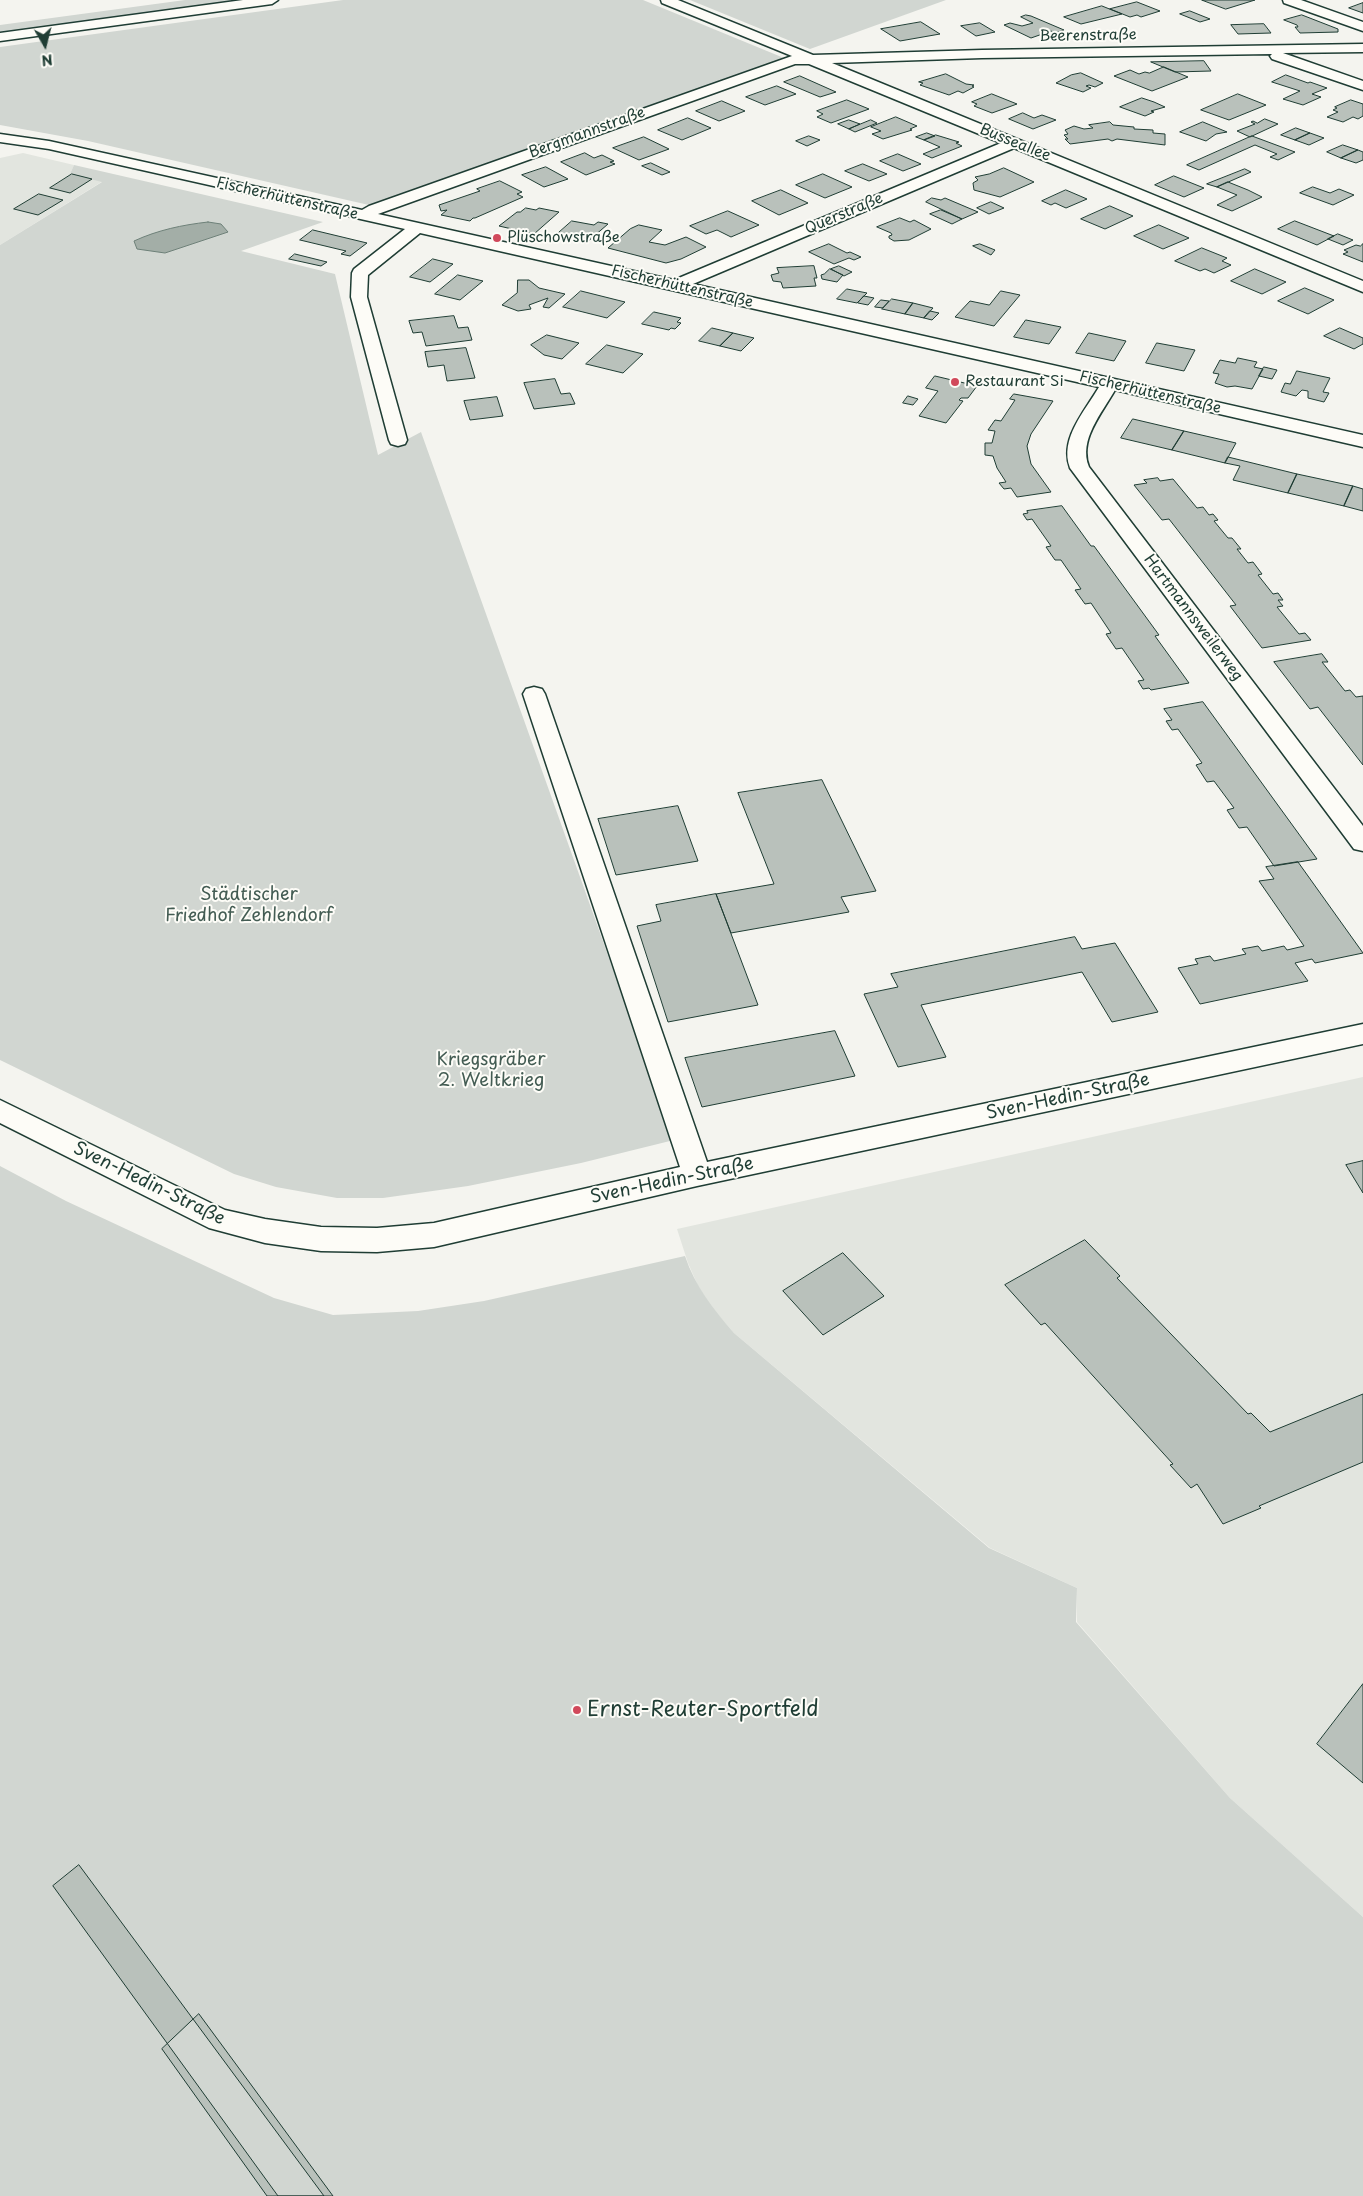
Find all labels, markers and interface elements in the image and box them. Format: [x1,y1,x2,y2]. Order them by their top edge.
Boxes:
north arrow [20,20,70,70]
street label: Beerenstraße [1039,26,1137,46]
text: N [40,49,54,72]
street label: Bergmannstraße [526,104,648,162]
street label: Busseallee [977,121,1053,165]
street label: Fischerhüttenstraße [214,174,360,224]
street label: Querstraße [802,190,886,238]
place label: Plüschowstraße [507,229,620,247]
marker: Plüschowstraße [491,232,503,244]
street label: Fischerhüttenstraße [609,262,755,312]
street label: Fischerhüttenstraße [1077,368,1223,418]
place label: Restaurant Si [965,373,1064,391]
marker: Restaurant Si [949,376,961,388]
street label: Hartmannsweilerweg [1140,551,1246,685]
park label: Städtischer Friedhof Zehlendorf [165,884,333,926]
park label: Kriegsgräber 2. Weltkrieg [436,1049,546,1092]
street label: Sven-Hedin-Straße [985,1069,1151,1125]
street label: Sven-Hedin-Straße [70,1138,228,1230]
street label: Sven-Hedin-Straße [589,1153,755,1209]
place label: Ernst-Reuter-Sportfeld [587,1697,819,1723]
marker: Ernst-Reuter-Sportfeld [571,1704,583,1716]

